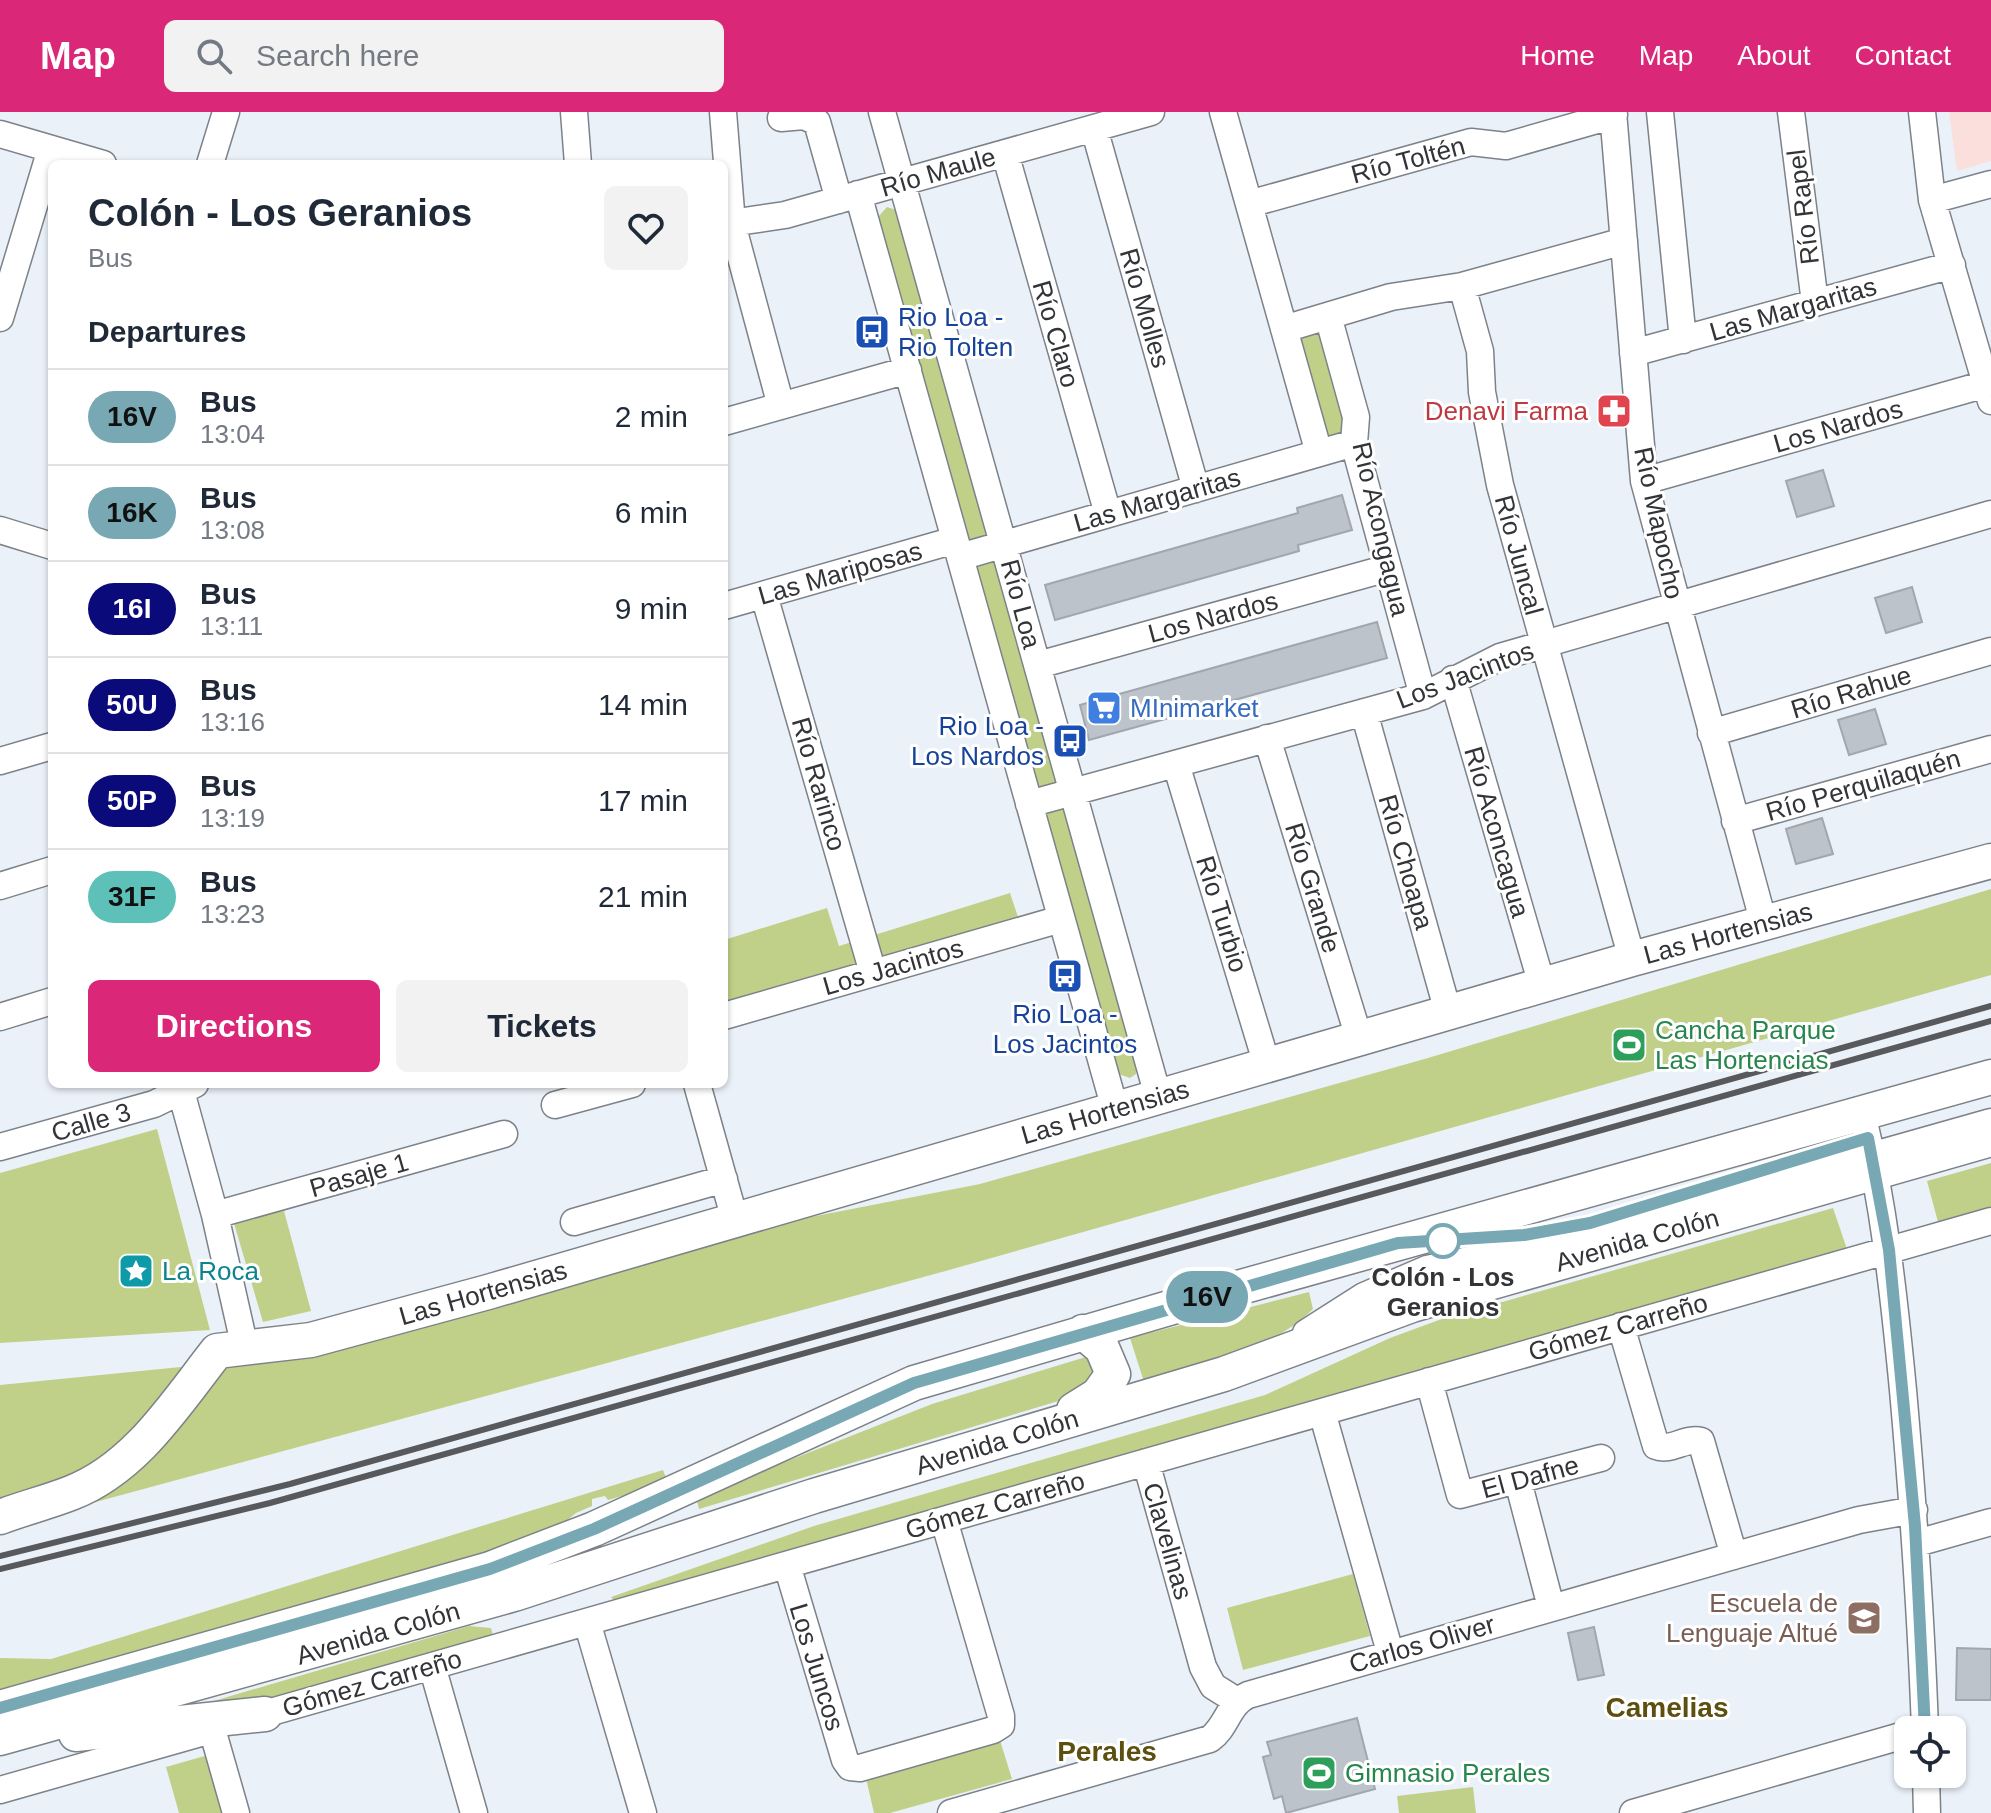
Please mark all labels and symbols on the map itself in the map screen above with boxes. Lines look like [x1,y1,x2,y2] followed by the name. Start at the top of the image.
[1348,130,1468,190] street label: Río Toltén
[877,141,999,203] street label: Río Maule
[1781,148,1825,266] street label: Río Rapel
[1114,245,1176,371] street label: Río Molles
[1706,271,1880,347] street label: Las Margaritas
[1026,277,1086,391] street label: Río Claro
[898,302,1013,362] place label: Rio Loa - Rio Tolten
[853,313,891,351] bus stop icon: Rio Loa - Rio Tolten
[1595,392,1633,430] pharmacy icon: Denavi Farma
[1770,393,1906,459] street label: Los Nardos
[1425,396,1589,426] place label: Denavi Farma
[1346,439,1416,620] street label: Río Acongagua
[1628,444,1690,602] street label: Río Mapocho
[1070,462,1244,538] street label: Las Margaritas
[1489,492,1549,618] street label: Río Juncal
[755,535,925,611] street label: Las Mariposas
[995,556,1047,652] street label: Río Loa
[1145,585,1281,649] street label: Los Nardos
[1392,635,1538,715] street label: Los Jacintos
[1787,659,1915,725] street label: Río Rahue
[1085,689,1123,727] supermarket icon: MInimarket
[1130,693,1259,723] place label: MInimarket
[911,711,1044,771] place label: Rio Loa - Los Nardos
[786,714,852,854] street label: Río Rarinco
[1051,722,1089,760] bus stop icon: Rio Loa - Los Nardos
[1458,743,1536,921] street label: Río Aconcagua
[1762,743,1964,827] street label: Río Perquilaquén
[1372,791,1440,933] street label: Río Choapa
[1279,819,1347,957] street label: Río Grande
[1190,852,1254,976] street label: Río Turbio
[1640,896,1816,970] street label: Las Hortensias
[819,933,967,1001] street label: Los Jacintos
[1046,957,1084,995] bus stop icon: Rio Loa - Los Jacintos
[993,999,1137,1059] place label: Rio Loa - Los Jacintos
[1655,1015,1836,1075] place label: Cancha Parque Las Hortencias
[1610,1026,1648,1064] sports icon: Cancha Parque Las Hortencias
[1018,1074,1192,1150] street label: Las Hortensias
[48,1096,134,1148] street label: Calle 3
[306,1147,412,1203] street label: Pasaje 1
[1552,1202,1722,1278] street label: Avenida Colón
[1426,1224,1460,1258] marker: Colón - Los Geranios
[117,1252,155,1290] place icon: La Roca
[396,1255,570,1331] street label: Las Hortensias
[162,1256,259,1286] place label: La Roca
[1372,1262,1514,1322] place label: Colón - Los Geranios
[1161,1271,1253,1323] line badge: 16V
[1525,1287,1711,1367] street label: Gómez Carreño
[912,1403,1082,1481] street label: Avenida Colón
[1478,1450,1582,1504] street label: El Dafne
[902,1465,1088,1545] street label: Gómez Carreño
[1137,1479,1199,1603] street label: Clavelinas
[1666,1588,1838,1648] place label: Escuela de Lenguaje Altué
[293,1595,463,1671] street label: Avenida Colón
[1845,1599,1883,1637] school or university icon: Escuela de Lenguaje Altué
[783,1600,851,1734] street label: Los Juncos
[1346,1609,1499,1679] street label: Carlos Oliver
[279,1643,465,1723] street label: Gómez Carreño
[1606,1692,1728,1723] district label: Camelias
[1057,1736,1157,1767] district label: Perales
[1300,1754,1338,1792] sports icon: Gimnasio Perales
[1345,1758,1550,1788] place label: Gimnasio Perales

